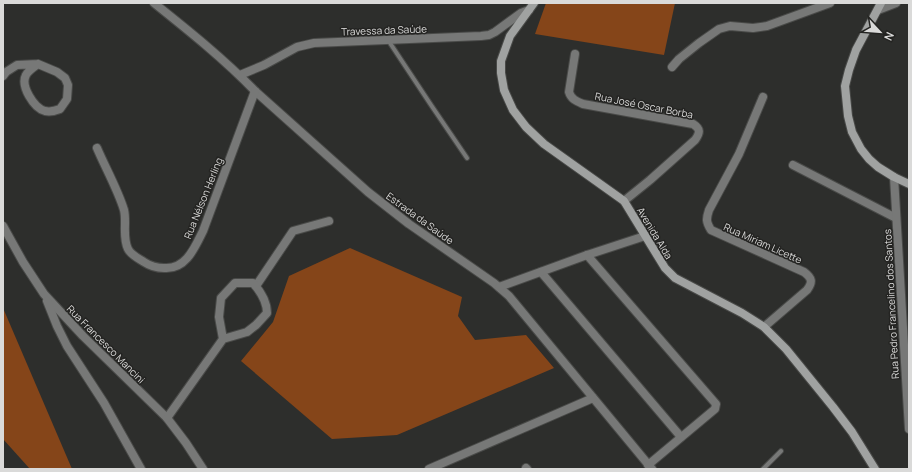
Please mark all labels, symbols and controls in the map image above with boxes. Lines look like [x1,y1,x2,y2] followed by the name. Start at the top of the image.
[860,12,900,52] north arrow
[341,21,427,38] street label: Travessa da Saúde
[881,30,898,44] text: N
[594,89,694,121] street label: Rua José Oscar Borba
[180,155,226,241] street label: Rua Nélson Herling
[383,189,457,247] street label: Estrada da Saúde
[634,204,676,262] street label: Avenida Alda
[722,219,805,267] street label: Rua Miriam Licette
[880,229,902,379] street label: Rua Pedro Francelino dos Santos
[64,302,148,386] street label: Rua Francesco Mancini

